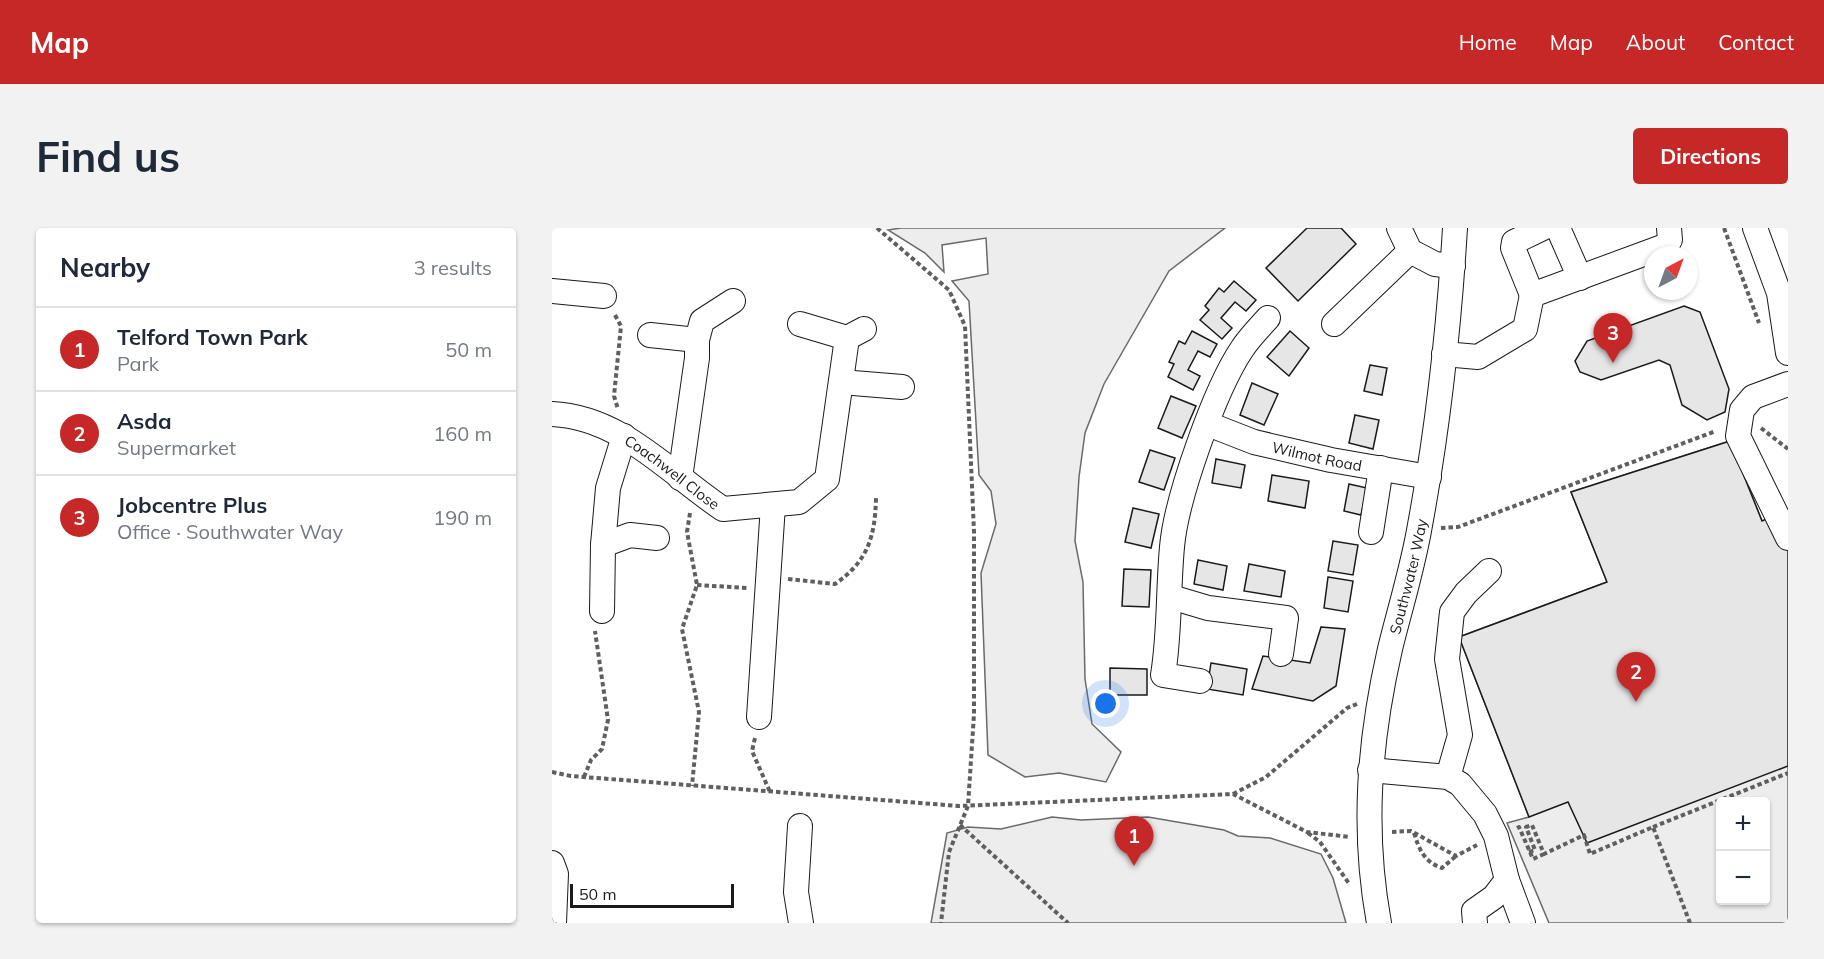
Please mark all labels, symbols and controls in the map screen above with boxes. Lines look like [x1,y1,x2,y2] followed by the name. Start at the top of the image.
[30,25,89,60] text: Map
[1459,29,1517,55] text: Home
[1550,29,1593,55] text: Map
[1626,29,1685,55] text: About
[1718,29,1794,55] text: Contact
[1633,128,1788,184] button: Directions
[36,130,180,183] text: Find us
[1644,246,1698,300] north arrow
[60,251,150,284] text: Nearby
[414,255,492,280] text: 3 results
[1594,314,1632,363] pin: 3
[117,323,308,351] text: Telford Town Park
[74,337,86,362] text: 1
[445,337,492,362] text: 50 m
[117,351,159,376] text: Park
[117,407,172,435] text: Asda
[74,421,86,446] text: 2
[433,421,492,446] text: 160 m
[621,430,724,513] street label: Coachwell Close
[117,435,236,460] text: Supermarket
[1270,437,1363,475] street label: Wilmot Road
[117,491,267,519] text: Jobcentre Plus
[74,505,86,530] text: 3
[433,505,492,530] text: 190 m
[1385,517,1430,636] street label: Southwater Way
[117,519,343,544] text: Office · Southwater Way
[1616,652,1656,702] pin: 2
[1091,689,1120,718] your location
[1716,797,1770,905] map controls
[1716,797,1770,851] button: +
[1114,816,1154,866] pin: 1
[1716,851,1770,905] button: −
[570,881,734,908] scale bar
[579,884,616,904] text: 50 m

